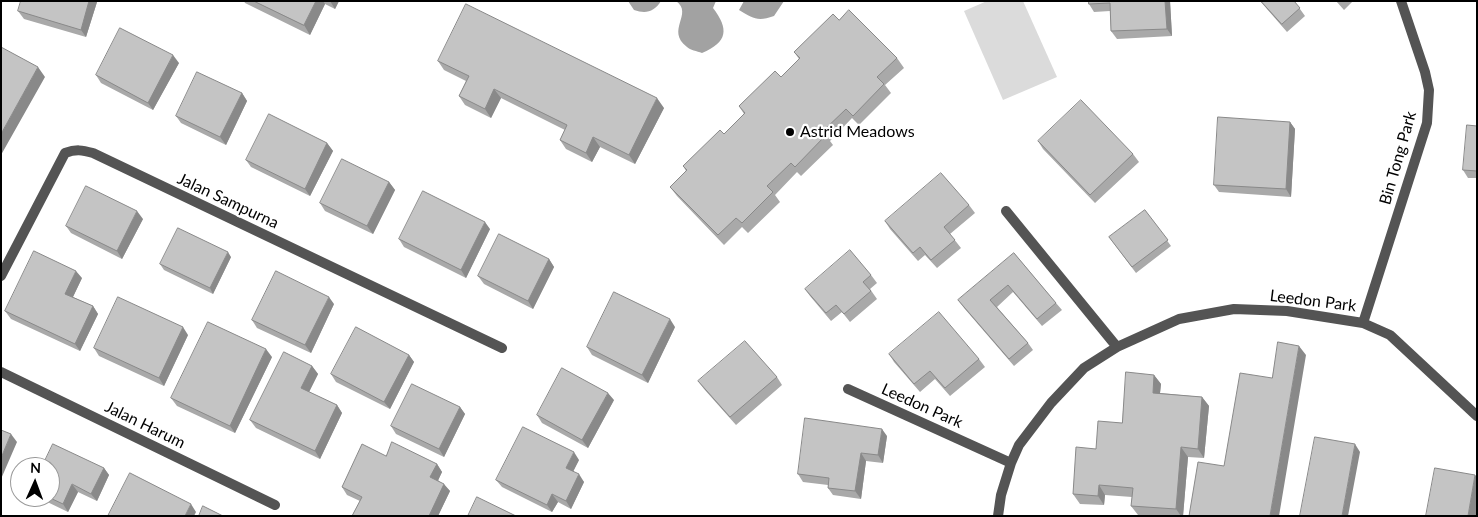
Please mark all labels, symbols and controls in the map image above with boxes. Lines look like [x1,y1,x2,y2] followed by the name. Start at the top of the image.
[1376,109,1420,207] street label: Bin Tong Park
[800,122,915,142] place label: Astrid Meadows
[784,126,796,138] marker: Astrid Meadows
[174,169,282,233] street label: Jalan Sampurna
[1269,286,1357,316] street label: Leedon Park
[878,380,966,432] street label: Leedon Park
[102,397,188,453] street label: Jalan Harum
[10,457,60,507] north arrow
[30,459,41,476] text: N

